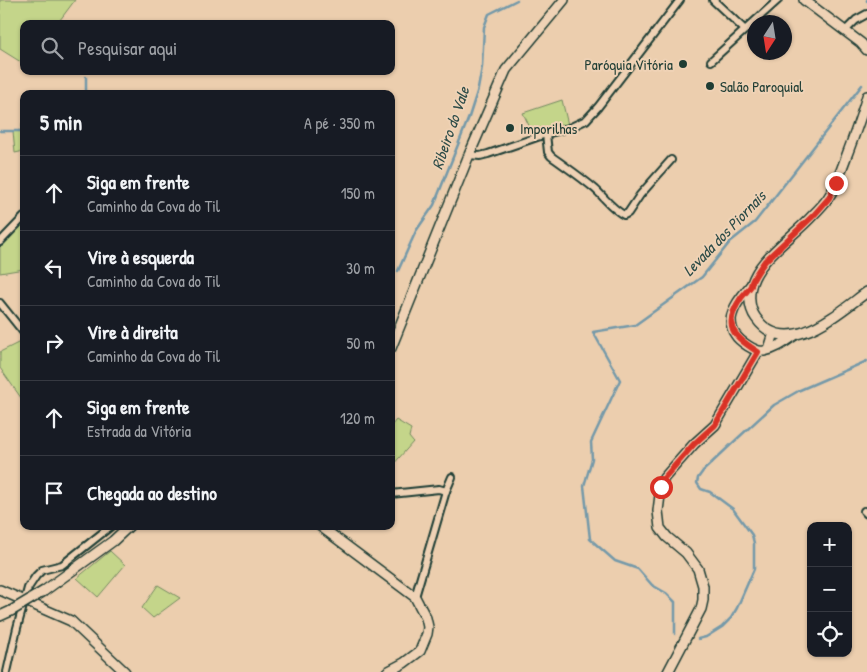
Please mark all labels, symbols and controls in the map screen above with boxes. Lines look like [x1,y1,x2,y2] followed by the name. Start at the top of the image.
[747,15,792,60] north arrow
[20,20,395,75] search box
[38,34,66,62] icon: search
[78,35,177,61] text: Pesquisar aqui
[584,54,673,75] place label: Paróquia Vitória
[677,58,689,70] marker: Paróquia Vitória
[720,76,803,97] place label: Salão Paroquial
[704,80,716,92] marker: Salão Paroquial
[426,83,475,172] water label: Ribeiro do Vale
[40,108,82,137] text: 5 min
[304,112,375,134] text: A pé · 350 m
[520,118,577,139] place label: Imporilhas
[504,122,516,134] marker: Imporilhas
[87,169,190,195] text: Siga em frente
[825,172,848,195] route end
[40,179,68,207] icon: ahead
[341,182,375,204] text: 150 m
[678,184,772,281] water label: Levada dos Piornais
[87,195,220,217] text: Caminho da Cova do Til
[87,244,194,270] text: Vire à esquerda
[40,254,68,282] icon: left
[346,257,375,279] text: 30 m
[87,270,220,292] text: Caminho da Cova do Til
[87,319,178,345] text: Vire à direita
[40,329,68,357] icon: right
[347,332,375,354] text: 50 m
[87,345,220,367] text: Caminho da Cova do Til
[87,394,190,420] text: Siga em frente
[40,404,68,432] icon: ahead
[340,407,375,429] text: 120 m
[87,420,191,442] text: Estrada da Vitória
[650,476,673,499] route start
[40,479,68,507] icon: arrive
[87,480,217,506] text: Chegada ao destino
[807,522,852,657] map controls
[807,522,852,567] button: +
[807,567,852,612] button: −
[807,612,852,657] button: locate

